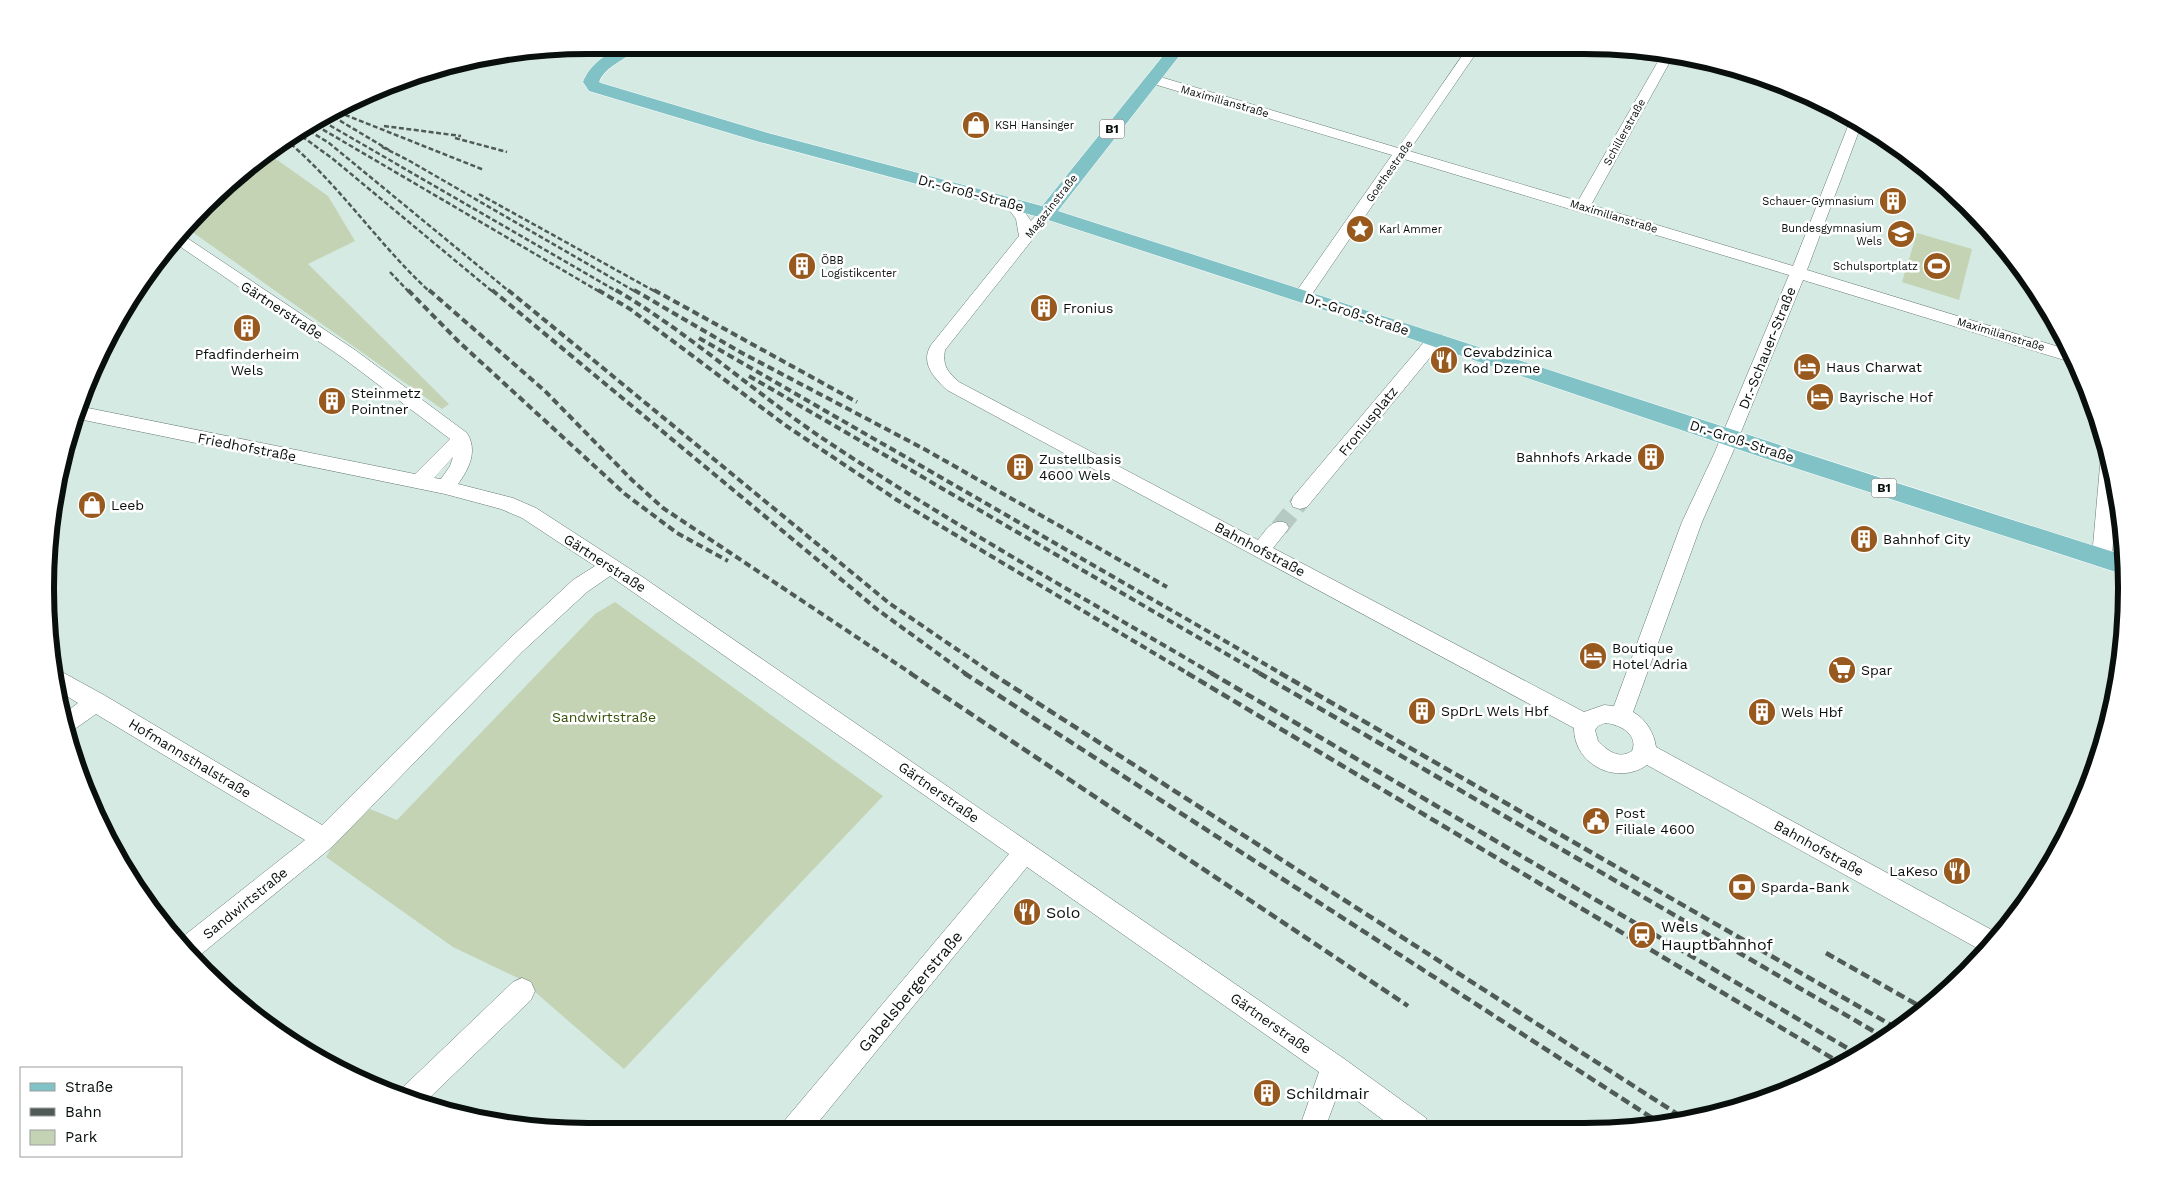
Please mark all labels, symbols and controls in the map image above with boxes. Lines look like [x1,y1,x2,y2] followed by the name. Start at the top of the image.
[1179,83,1270,120] street label: Maximilianstraße
[1601,97,1648,168] street label: Schillerstraße
[961,110,991,140] shop icon: KSH Hansinger
[995,119,1075,132] place label: KSH Hansinger
[1100,120,1124,138] road number: B1
[1363,138,1416,205] street label: Goethestraße
[916,171,1026,215] street label: Dr.-Groß-Straße
[1022,172,1080,241] street label: Magazinstraße
[1878,186,1908,216] building icon: Schauer-Gymnasium
[1762,195,1874,208] place label: Schauer-Gymnasium
[1568,197,1659,236] street label: Maximilianstraße
[1345,214,1375,244] place icon: Karl Ammer
[1886,219,1916,249] school or university icon: Bundesgymnasium Wels
[1781,222,1882,248] place label: Bundesgymnasium Wels
[1379,223,1443,236] place label: Karl Ammer
[787,251,817,281] building icon: ÖBB Logistikcenter
[1922,251,1952,281] sports icon: Schulsportplatz
[821,253,897,280] place label: ÖBB Logistikcenter
[1833,260,1918,273] place label: Schulsportplatz
[238,277,326,343] street label: Gärtnerstraße
[1735,285,1799,411] street label: Dr.-Schauer-Straße
[1303,290,1411,338] street label: Dr.-Groß-Straße
[1029,293,1059,323] building icon: Fronius
[1063,300,1113,316] place label: Fronius
[232,313,262,343] building icon: Pfadfinderheim Wels
[1955,315,2046,354] street label: Maximilianstraße
[1463,344,1552,376] place label: Cevabdzinica Kod Dzeme
[1429,345,1459,375] restaurant icon: Cevabdzinica Kod Dzeme
[195,346,299,378] place label: Pfadfinderheim Wels
[1792,352,1822,382] hotel icon: Haus Charwat
[1826,359,1922,375] place label: Haus Charwat
[1805,382,1835,412] hotel icon: Bayrische Hof
[1335,383,1401,459] street label: Froniusplatz
[351,385,421,417] place label: Steinmetz Pointner
[317,386,347,416] building icon: Steinmetz Pointner
[1839,389,1933,405] place label: Bayrische Hof
[1688,417,1796,465] street label: Dr.-Groß-Straße
[196,430,298,464] street label: Friedhofstraße
[1636,442,1666,472] building icon: Bahnhofs Arkade
[1516,449,1632,465] place label: Bahnhofs Arkade
[1039,451,1121,483] place label: Zustellbasis 4600 Wels
[1005,452,1035,482] building icon: Zustellbasis 4600 Wels
[1872,478,1896,498] road number: B1
[77,490,107,520] shop icon: Leeb
[111,497,144,513] place label: Leeb
[1212,518,1308,580] street label: Bahnhofstraße
[1849,524,1879,554] building icon: Bahnhof City
[561,530,649,596] street label: Gärtnerstraße
[1883,531,1971,547] place label: Bahnhof City
[1612,640,1688,672] place label: Boutique Hotel Adria
[1578,641,1608,671] hotel icon: Boutique Hotel Adria
[1827,655,1857,685] supermarket icon: Spar
[1861,662,1893,678] place label: Spar
[1407,696,1437,726] building icon: SpDrL Wels Hbf
[1747,697,1777,727] building icon: Wels Hbf
[1441,703,1549,719] place label: SpDrL Wels Hbf
[1781,704,1843,720] place label: Wels Hbf
[552,709,656,725] park label: Sandwirtstraße
[126,715,254,801] street label: Hofmannsthalstraße
[896,758,982,826] street label: Gärtnerstraße
[1615,805,1695,837] place label: Post Filiale 4600
[1581,806,1611,836] public building icon: Post Filiale 4600
[1771,817,1867,879] street label: Bahnhofstraße
[1942,856,1972,886] restaurant icon: LaKeso
[1889,863,1938,879] place label: LaKeso
[199,864,291,942] street label: Sandwirtstraße
[1727,872,1757,902] bank icon: Sparda-Bank
[1761,879,1849,895] place label: Sparda-Bank
[1012,897,1042,927] restaurant icon: Solo
[1046,903,1080,922] place label: Solo
[1661,917,1773,954] place label: Wels Hauptbahnhof
[1627,920,1657,950] station icon: Wels Hauptbahnhof
[854,927,967,1056] street label: Gabelsbergerstraße
[1228,989,1314,1057] street label: Gärtnerstraße
[20,1067,182,1157] legend
[65,1078,113,1096] text: Straße
[1252,1078,1282,1108] building icon: Schildmair
[1286,1084,1370,1103] place label: Schildmair
[65,1103,102,1121] text: Bahn
[65,1128,98,1146] text: Park

